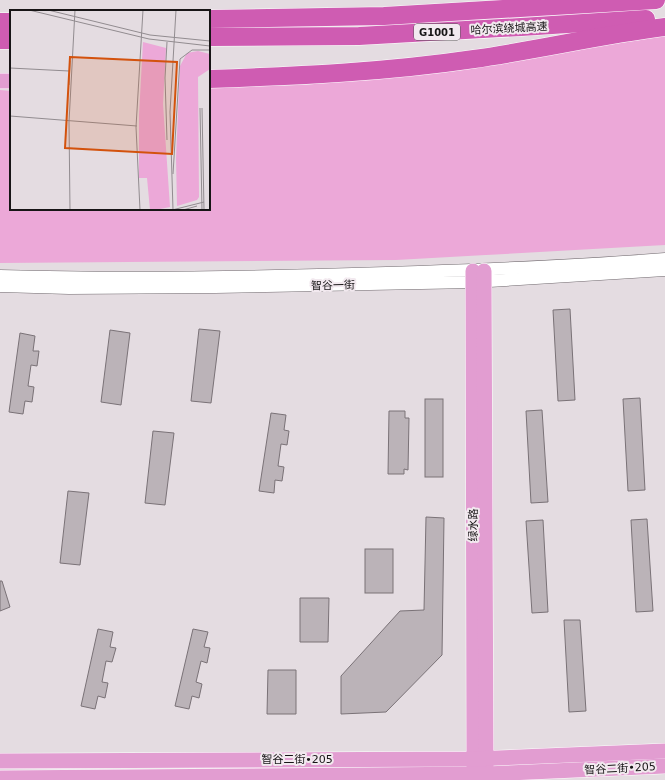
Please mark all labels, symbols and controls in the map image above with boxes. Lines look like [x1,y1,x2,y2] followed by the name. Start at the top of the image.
[10,10,210,210] inset map
[470,20,548,37] street label: 哈尔滨绕城高速
[414,24,460,40] road number: G1001
[311,279,355,292] street label: 智谷一街
[467,509,480,542] street label: 绿水路
[261,753,333,766] street label: 智谷二街•205
[584,760,656,777] street label: 智谷二街•205

